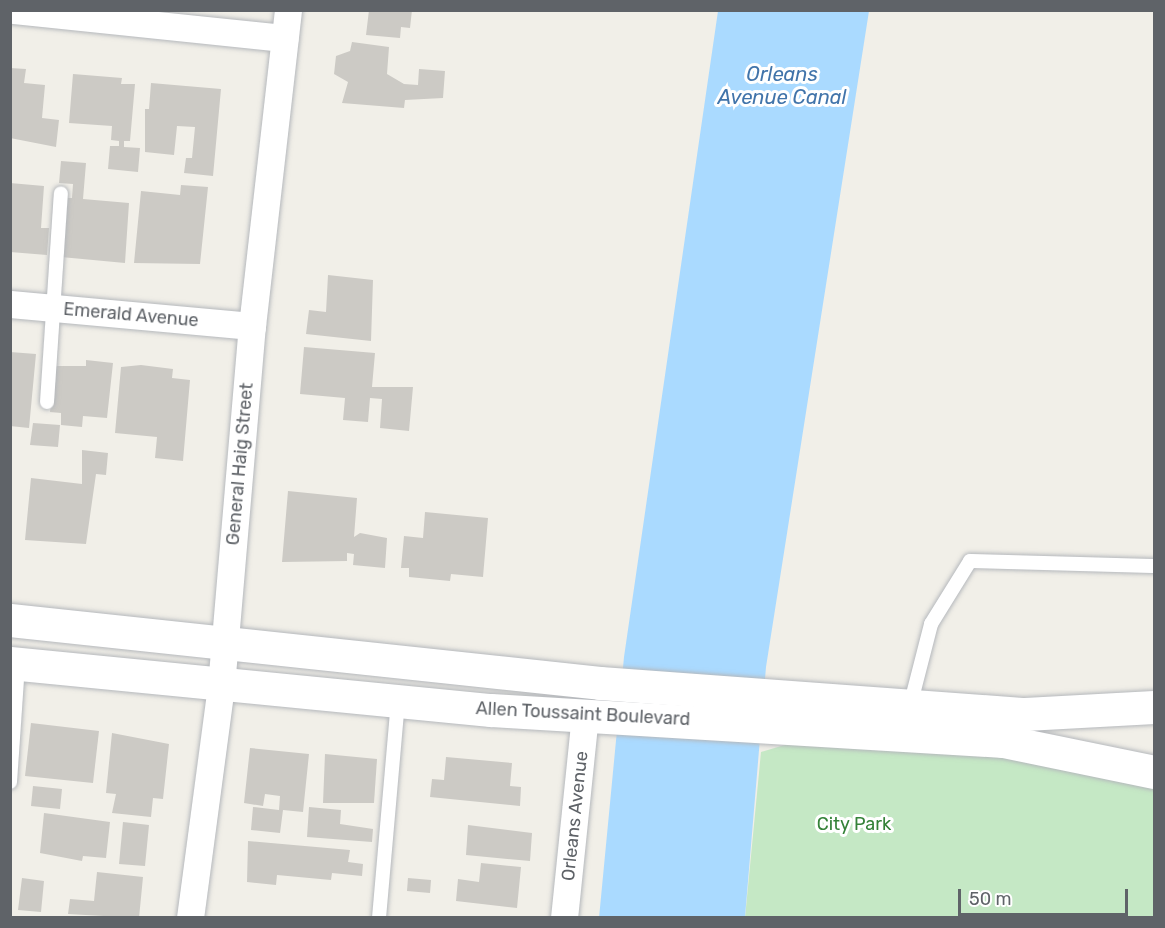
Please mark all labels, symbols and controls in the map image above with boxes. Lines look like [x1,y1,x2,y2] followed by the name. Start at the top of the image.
[718,63,846,110] water label: Orleans Avenue Canal
[62,298,200,332] street label: Emerald Avenue
[222,382,258,546] street label: General Haig Street
[475,698,691,730] street label: Allen Toussaint Boulevard
[557,750,593,882] street label: Orleans Avenue
[816,813,892,835] park label: City Park
[961,877,1130,915] scale bar
[969,888,1012,910] text: 50 m

